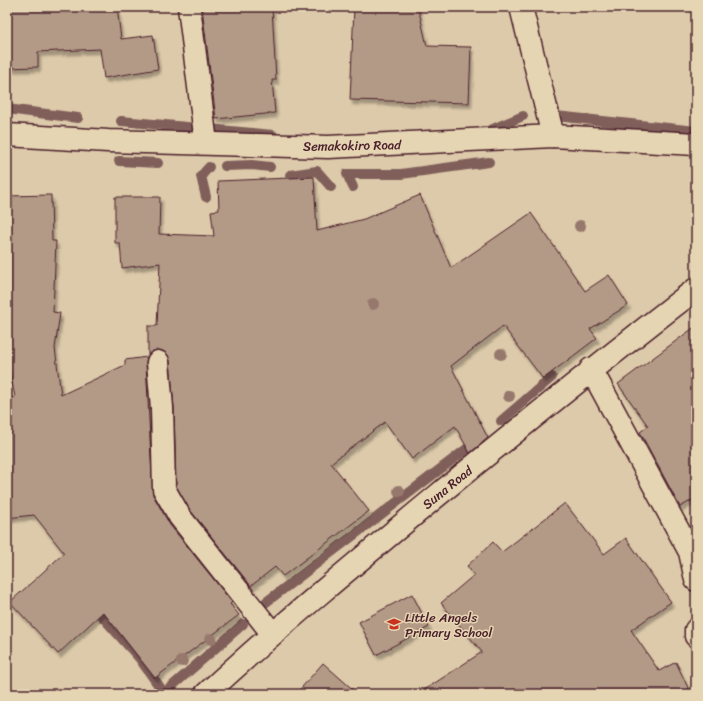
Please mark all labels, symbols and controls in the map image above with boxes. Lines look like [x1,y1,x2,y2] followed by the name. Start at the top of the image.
[303,133,402,158] street label: Semakokiro Road
[417,459,479,515] street label: Suna Road
[405,606,492,644] place label: Little Angels Primary School
[386,616,402,632] school or university icon: Little Angels Primary School

